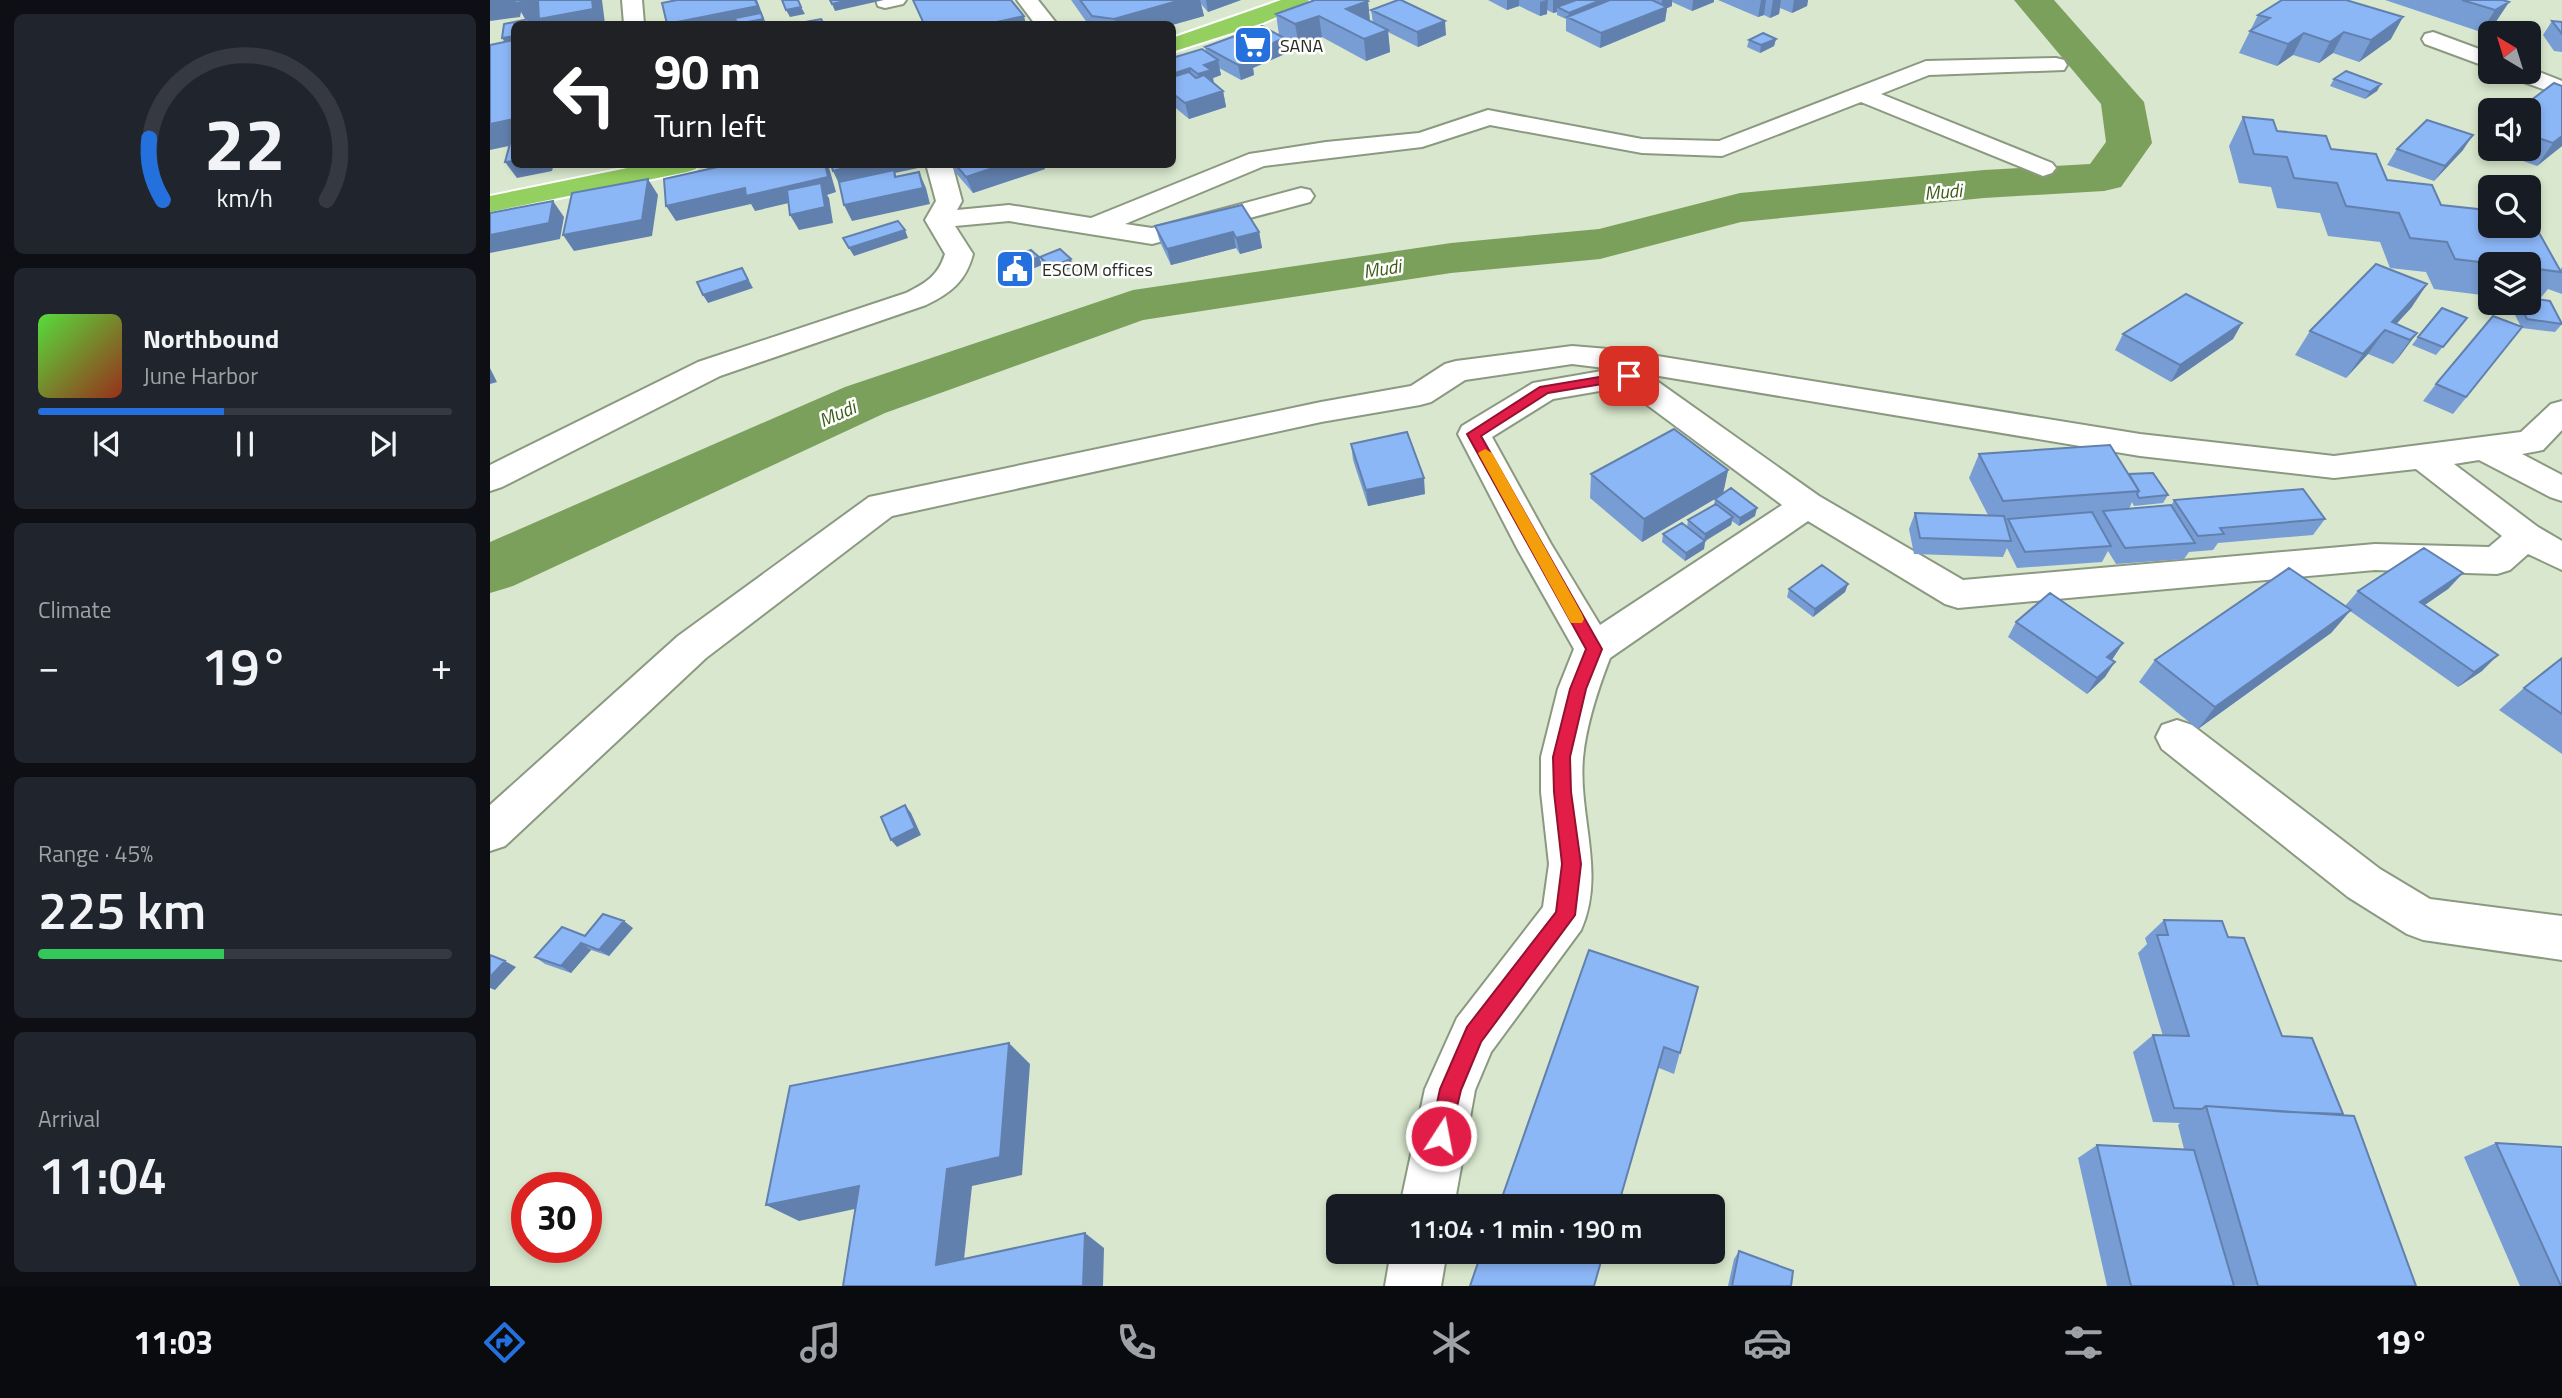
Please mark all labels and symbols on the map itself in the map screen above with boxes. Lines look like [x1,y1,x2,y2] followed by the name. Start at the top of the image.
[2478,21,2541,84] north arrow
[1232,24,1274,66] supermarket icon: SANA
[1280,32,1323,59] place label: SANA
[1923,175,1965,207] water label: Mudi
[994,248,1036,290] public building icon: ESCOM offices
[1361,250,1405,285] water label: Mudi
[1042,256,1153,283] place label: ESCOM offices
[1599,346,1659,406] pin
[814,391,862,434] water label: Mudi
[1404,1099,1478,1173] position arrow
[511,1172,602,1263] speed limit sign: 30

